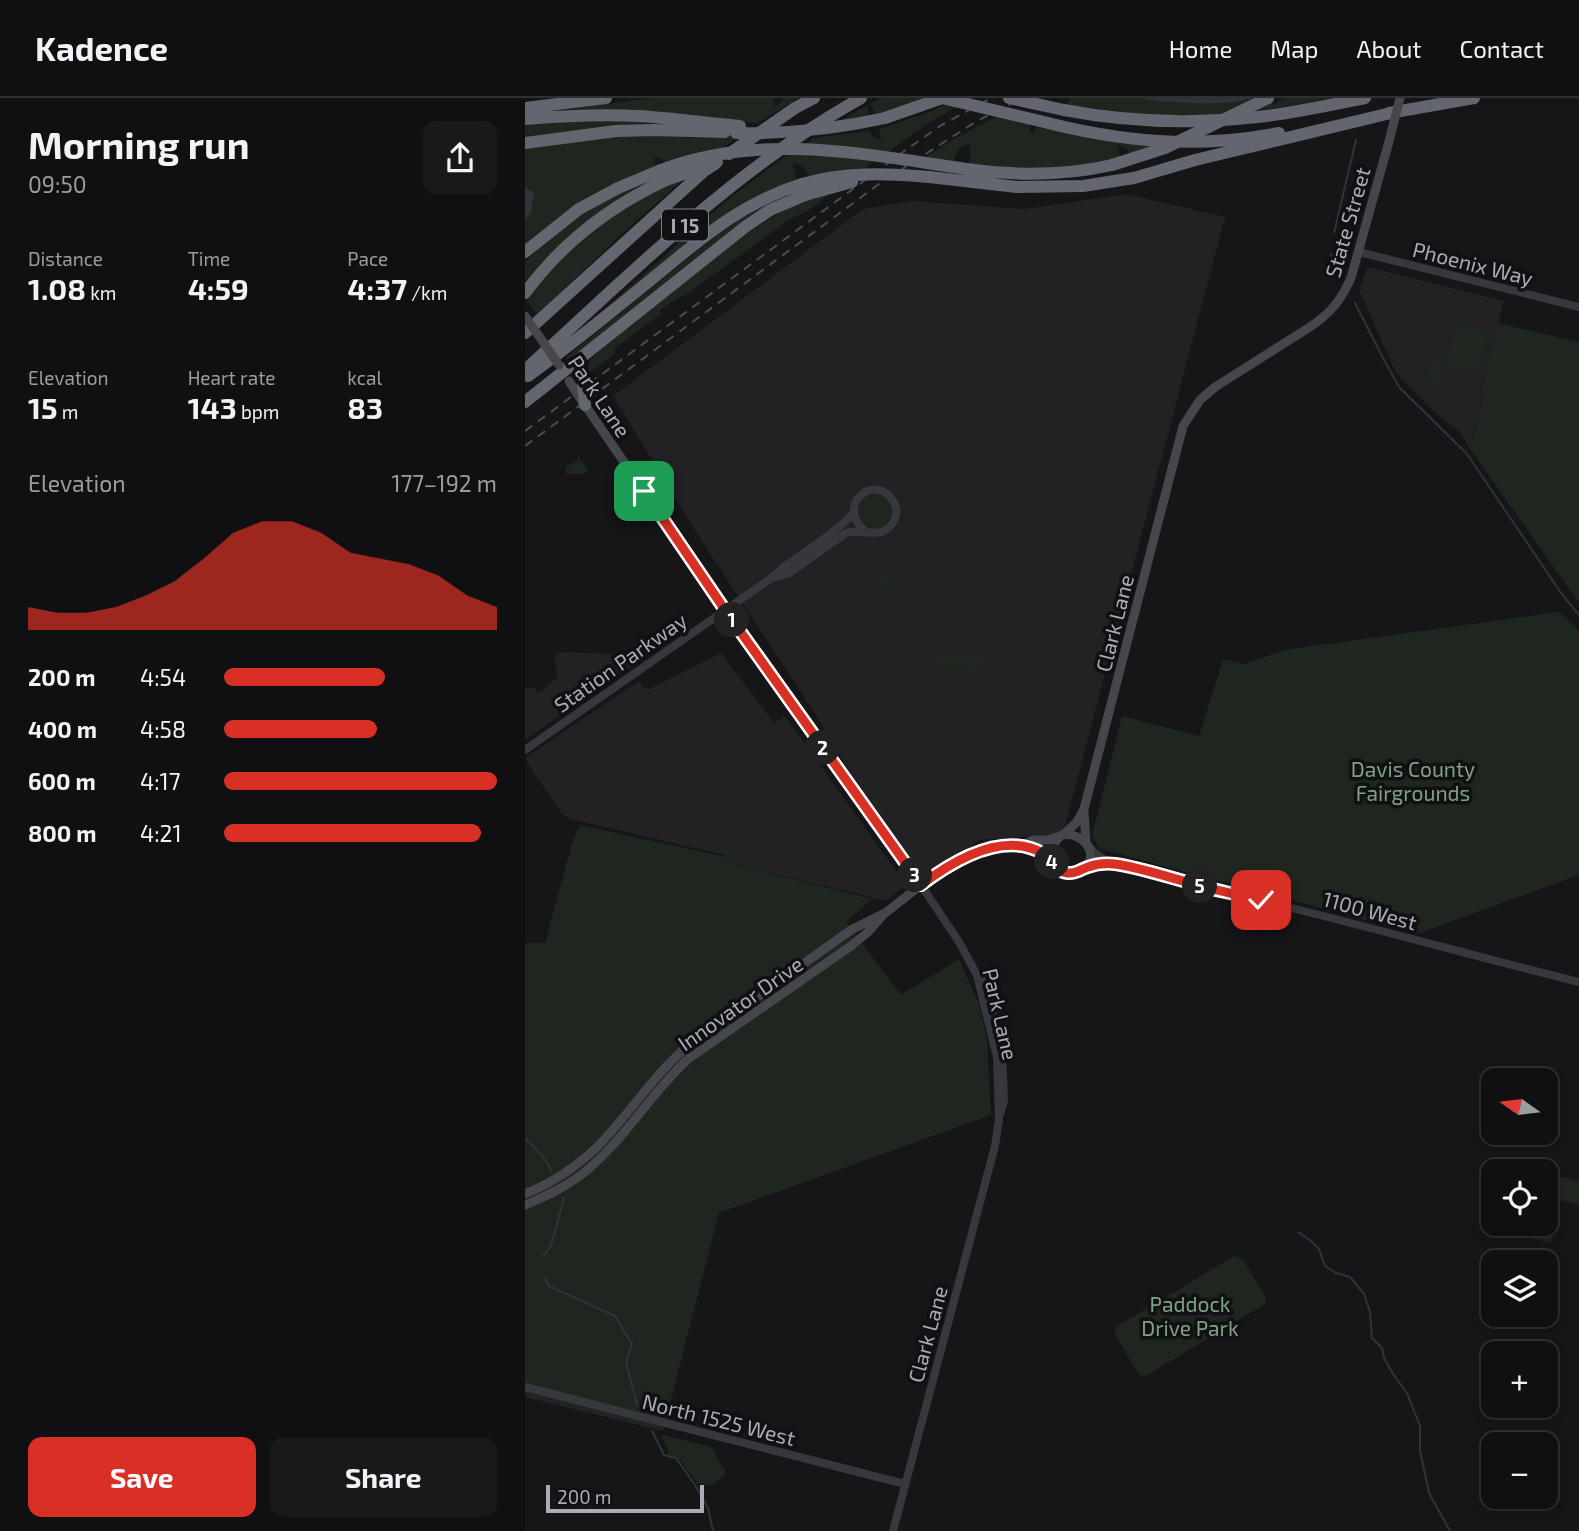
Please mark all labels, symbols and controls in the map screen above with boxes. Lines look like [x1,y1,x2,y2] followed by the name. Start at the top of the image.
[35,28,168,68] text: Kadence
[1169,34,1232,63] text: Home
[1270,34,1318,63] text: Map
[1356,34,1422,63] text: About
[1460,34,1544,63] text: Contact
[28,121,249,167] text: Morning run
[423,121,497,195] button: share
[1319,164,1375,280] street label: State Street
[28,170,87,198] text: 09:50
[662,209,708,240] road number: I 15
[1410,236,1536,290] street label: Phoenix Way
[28,247,103,270] text: Distance
[188,247,230,270] text: Time
[347,247,388,270] text: Pace
[28,270,86,306] text: 1.08
[188,270,249,306] text: 4:59
[347,270,407,306] text: 4:37
[86,281,116,304] text: km
[407,281,447,304] text: /km
[564,350,636,442] street label: Park Lane
[28,366,109,389] text: Elevation
[188,366,276,389] text: Heart rate
[347,366,382,389] text: kcal
[28,389,58,425] text: 15
[188,389,237,425] text: 143
[347,389,383,425] text: 83
[58,400,78,423] text: m
[237,400,279,423] text: bpm
[614,461,674,521] pin
[28,469,126,497] text: Elevation
[391,469,497,497] text: 177–192 m
[625,472,663,510] icon: arrive
[1090,572,1138,674] street label: Clark Lane
[715,602,749,638] pin: 1
[549,607,691,717] street label: Station Parkway
[727,608,736,631] text: 1
[28,663,96,691] text: 200 m
[140,663,186,691] text: 4:54
[28,715,97,743] text: 400 m
[140,715,186,743] text: 4:58
[805,730,841,766] pin: 2
[817,736,828,759] text: 2
[1351,756,1475,805] park label: Davis County Fairgrounds
[28,767,96,795] text: 600 m
[140,767,181,795] text: 4:17
[28,819,97,847] text: 800 m
[140,819,182,847] text: 4:21
[1035,844,1069,880] pin: 4
[1045,850,1058,873] text: 4
[897,858,933,892] pin: 3
[909,863,920,886] text: 3
[1183,868,1217,904] pin: 5
[1231,870,1291,930] pin
[1194,874,1205,897] text: 5
[1242,881,1280,919] icon: check
[1320,886,1420,934] street label: 1100 West
[673,951,807,1055] street label: Innovator Drive
[978,966,1024,1062] street label: Park Lane
[1481,1068,1557,1144] north arrow
[1481,1068,1558,1509] map controls
[1481,1159,1558,1236] button: locate
[1481,1250,1558,1327] button: layers
[902,1283,952,1385] street label: Clark Lane
[1141,1291,1239,1340] park label: Paddock Drive Park
[1481,1341,1558,1418] button: +
[640,1388,798,1450] street label: North 1525 West
[1481,1432,1558,1509] button: −
[28,1437,256,1517] button: Save
[270,1437,497,1517] button: Share
[546,1482,703,1514] scale bar
[557,1485,611,1508] text: 200 m

